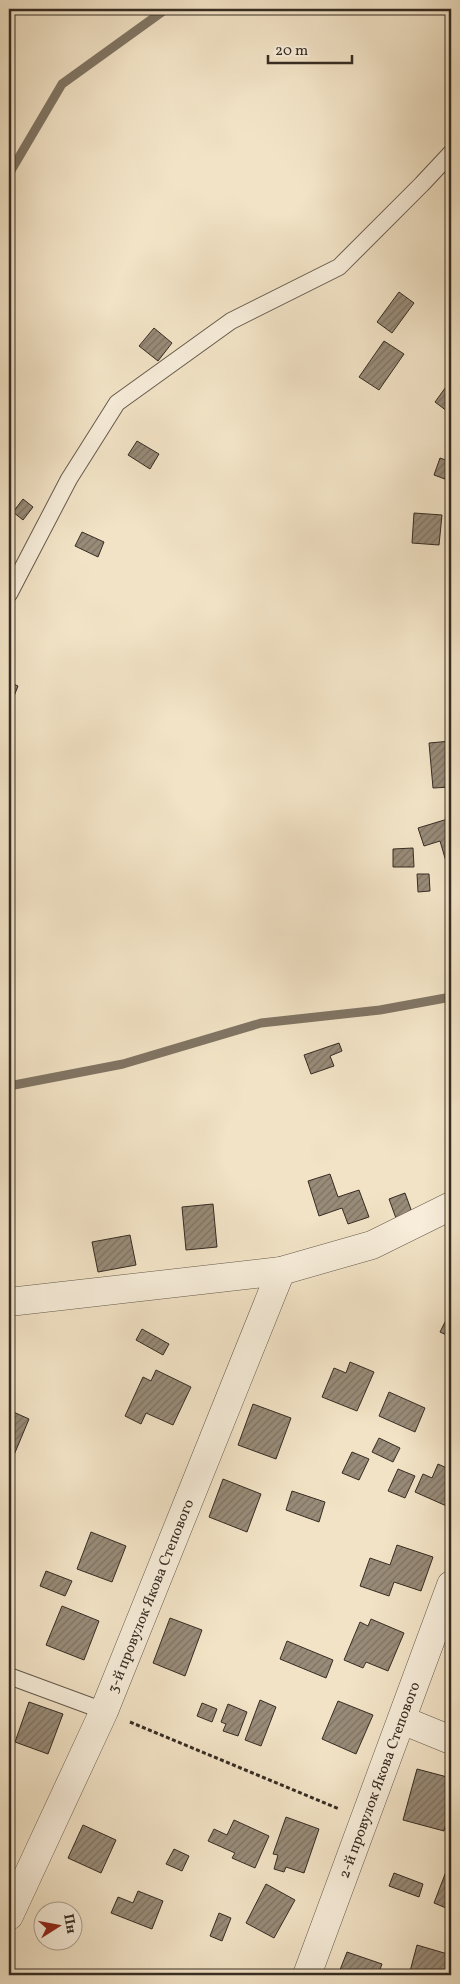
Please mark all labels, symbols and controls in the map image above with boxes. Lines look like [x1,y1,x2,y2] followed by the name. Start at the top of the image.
[268,32,351,64] scale bar
[275,41,308,62] text: 20 m
[103,1496,200,1697] street label: 3-й провулок Якова Степового
[335,1679,426,1882] street label: 2-й провулок Якова Степового
[32,1902,82,1952] north arrow
[58,1912,81,1935] text: Пн

